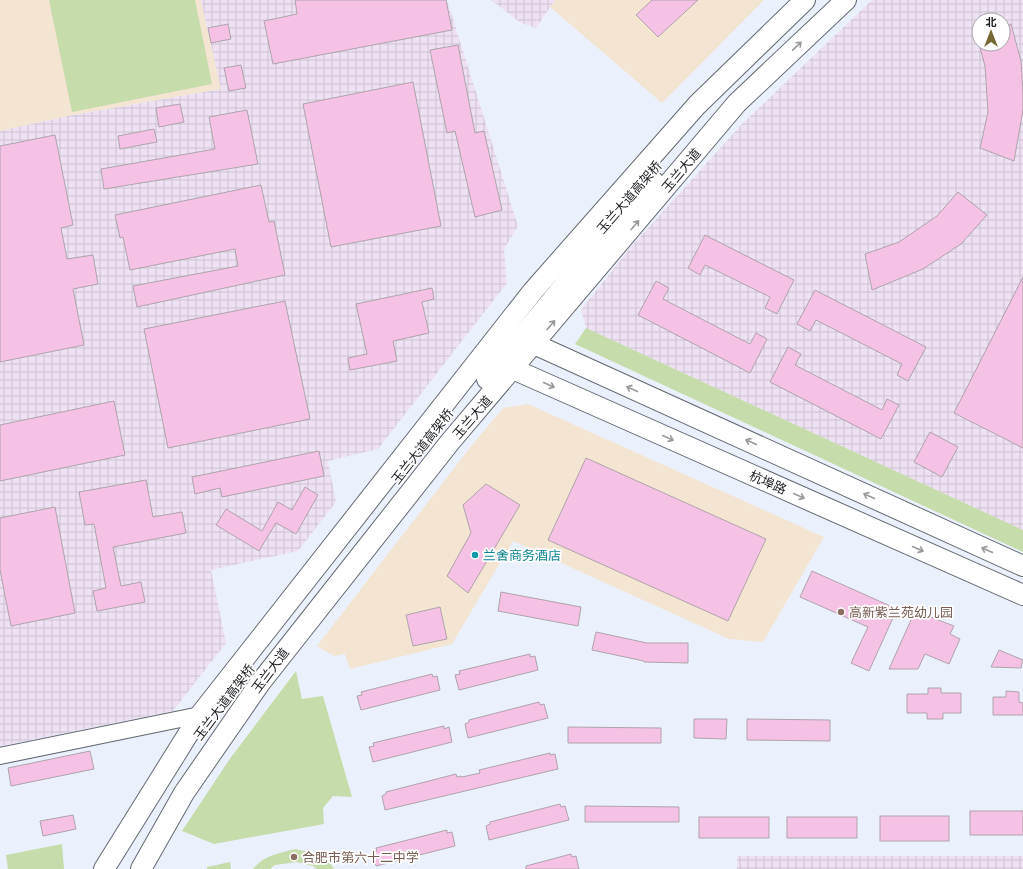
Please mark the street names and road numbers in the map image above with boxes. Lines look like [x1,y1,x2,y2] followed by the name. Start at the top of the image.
[659,146,705,196] street label: 玉兰大道
[594,158,666,237] street label: 玉兰大道高架桥
[450,393,496,443] street label: 玉兰大道
[388,406,457,487] street label: 玉兰大道高架桥
[747,468,789,498] street label: 杭埠路
[249,645,293,696] street label: 玉兰大道
[191,661,259,744] street label: 玉兰大道高架桥

